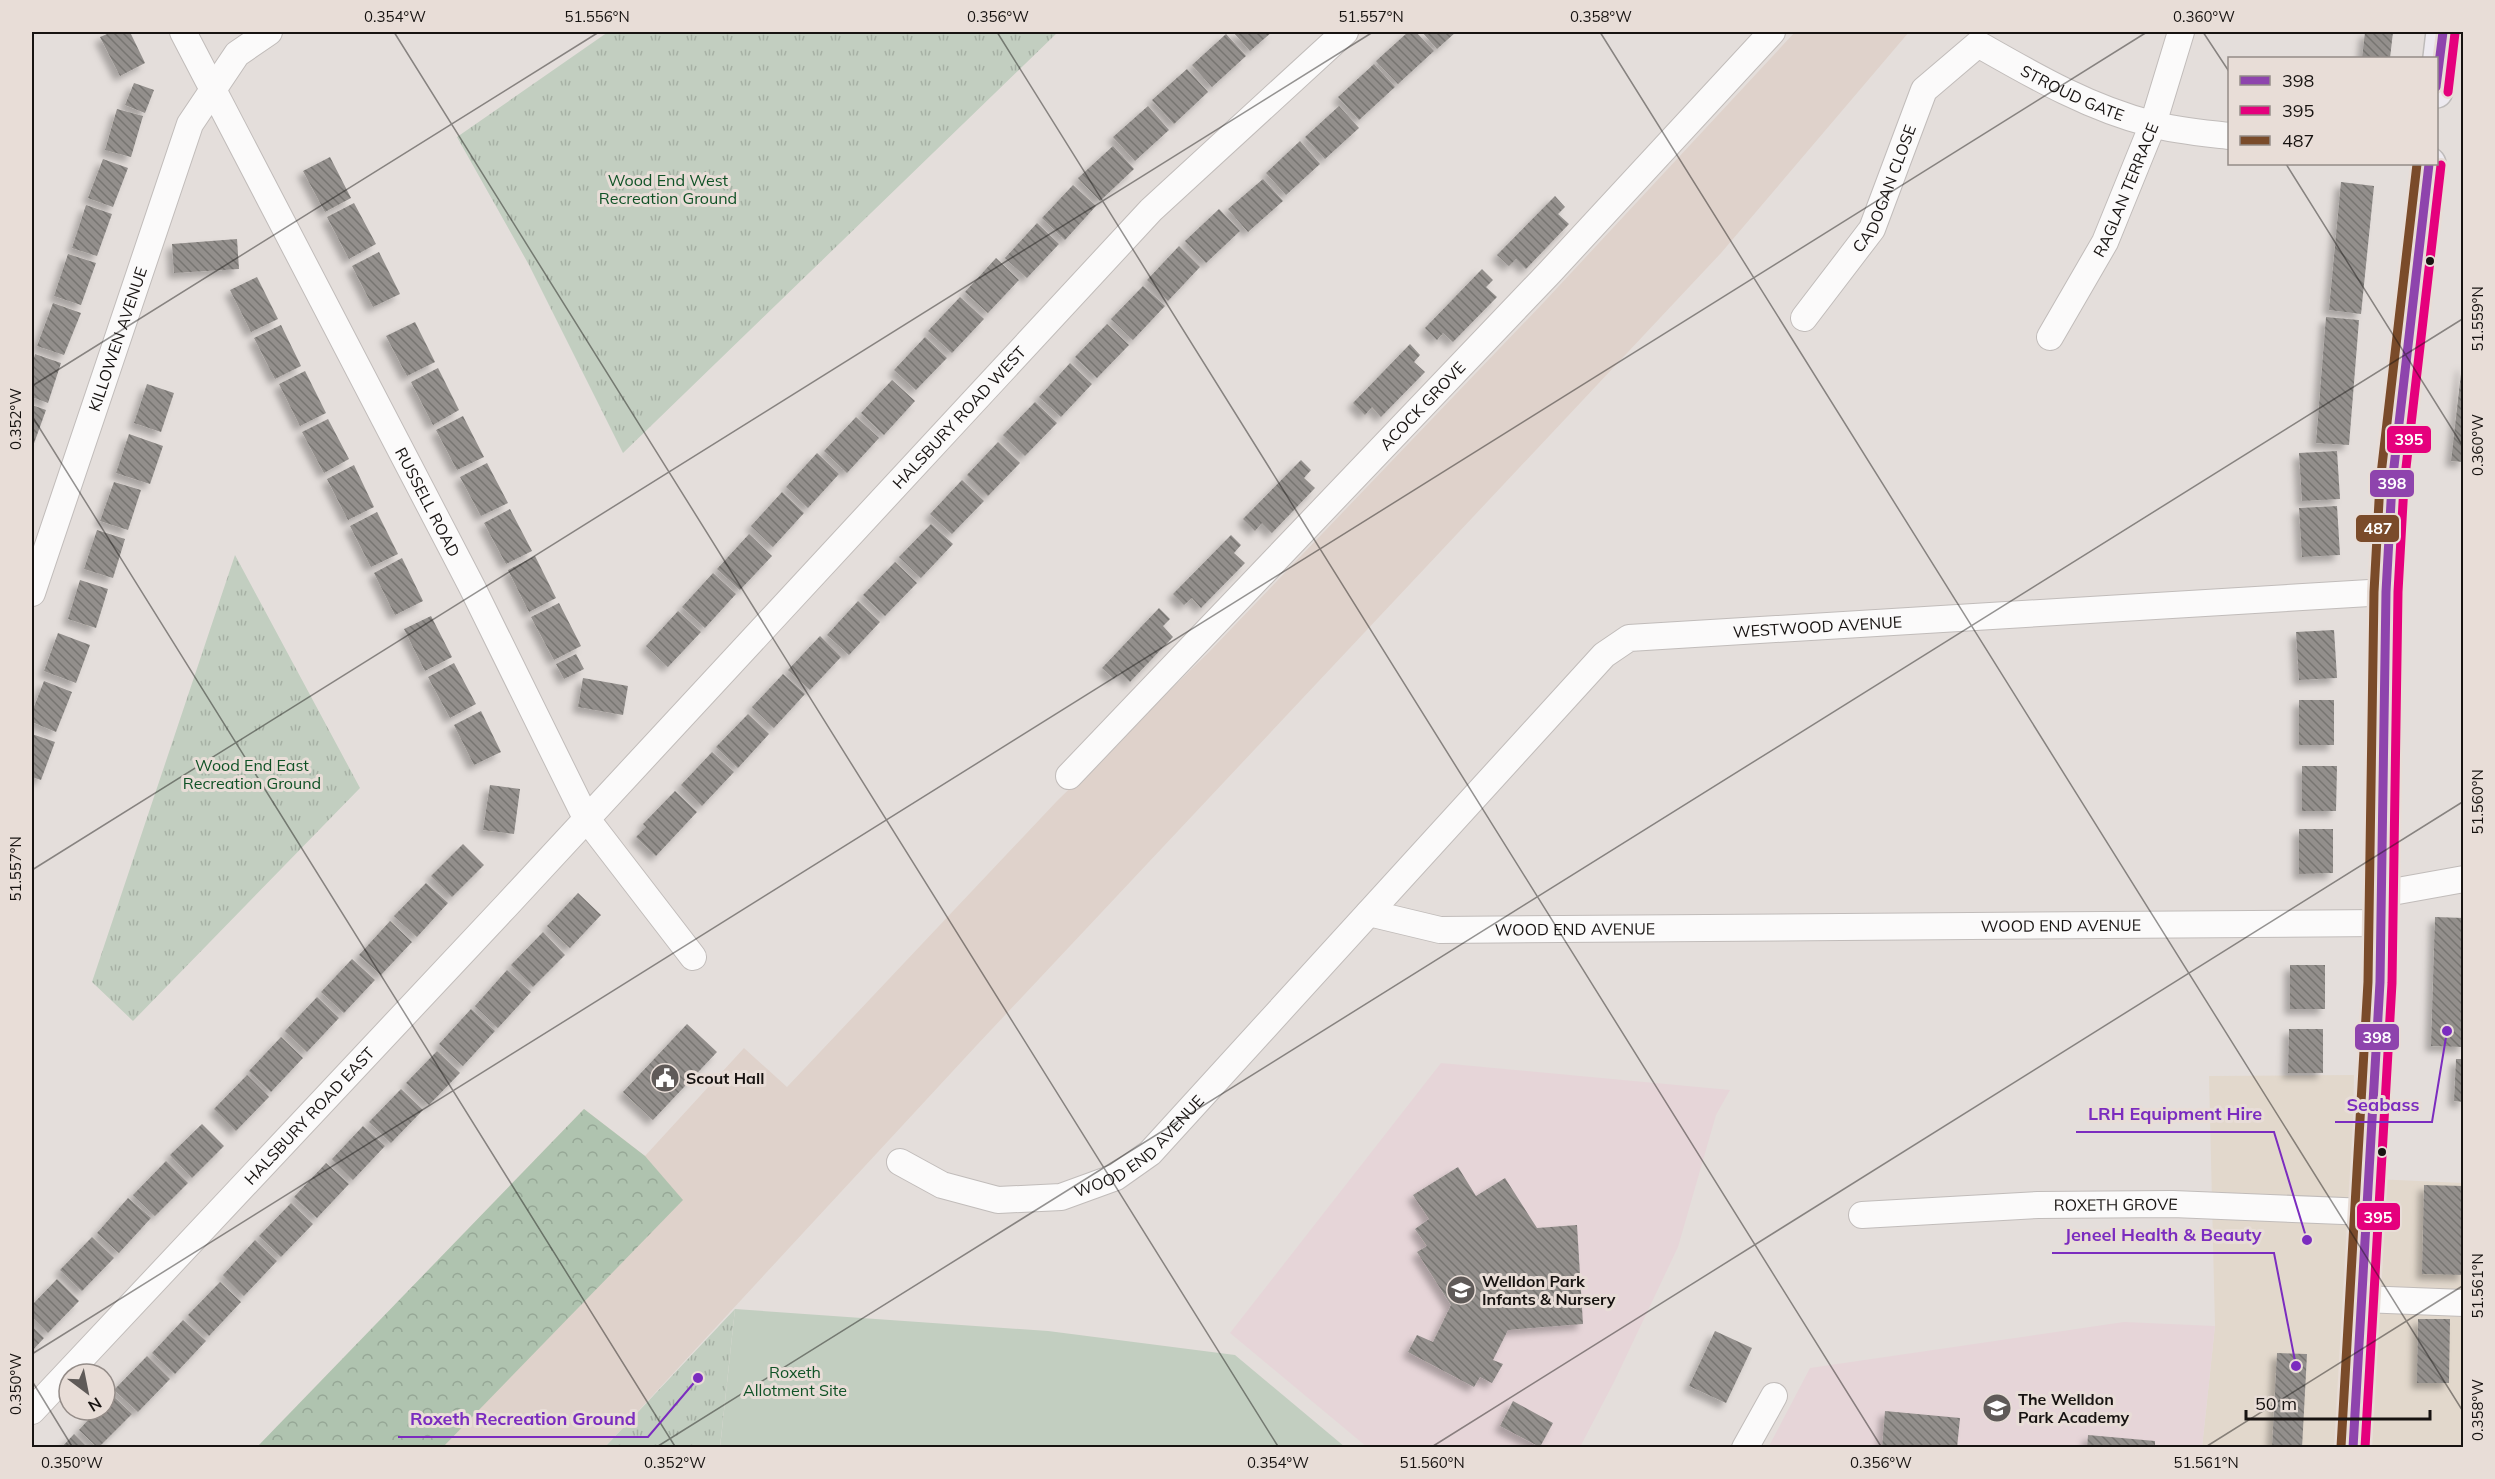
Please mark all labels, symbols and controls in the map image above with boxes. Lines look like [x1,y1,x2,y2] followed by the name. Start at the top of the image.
[364,7,426,26] text: 0.354°W
[564,7,630,26] text: 51.556°N
[967,7,1029,26] text: 0.356°W
[1338,7,1404,26] text: 51.557°N
[1570,7,1632,26] text: 0.358°W
[2173,7,2235,26] text: 0.360°W
[2228,57,2438,165] legend
[2017,60,2127,125] street label: STROUD GATE
[2282,69,2314,92] text: 398
[2282,99,2315,122] text: 395
[2089,120,2162,260] street label: RAGLAN TERRACE
[1848,122,1920,256] street label: CADOGAN CLOSE
[2282,129,2314,152] text: 487
[599,170,737,208] park label: Wood End West Recreation Ground
[2424,255,2436,267] unlabelled marker
[84,264,151,414] street label: KILLOWEN AVENUE
[2468,286,2487,352] text: 51.559°N
[888,341,1030,493] street label: HALSBURY ROAD WEST
[1375,357,1469,454] street label: ACOCK GROVE
[6,388,25,450] text: 0.352°W
[2468,414,2487,476] text: 0.360°W
[2386,425,2432,454] line badge: 395
[2395,429,2424,449] text: 395
[391,444,465,560] street label: RUSSELL ROAD
[2369,469,2415,498] line badge: 398
[2378,473,2407,493] text: 398
[2355,514,2400,543] line badge: 487
[2364,518,2392,538] text: 487
[1732,611,1903,642] street label: WESTWOOD AVENUE
[183,755,321,793] park label: Wood End East Recreation Ground
[2468,769,2487,835] text: 51.560°N
[6,836,25,902] text: 51.557°N
[1981,915,2141,936] street label: WOOD END AVENUE
[1495,918,1655,940] street label: WOOD END AVENUE
[2354,1023,2400,1051] line badge: 398
[2363,1027,2392,1047] text: 398
[240,1043,379,1189] street label: HALSBURY ROAD EAST
[649,1062,681,1094] public building icon: Scout Hall
[686,1068,764,1088] place label: Scout Hall
[2335,1086,2432,1122] callout: Seabass
[1072,1091,1208,1201] street label: WOOD END AVENUE
[2347,1093,2420,1116] text: Seabass
[2076,1096,2274,1132] callout: LRH Equipment Hire
[2088,1102,2262,1125] text: LRH Equipment Hire
[2376,1146,2388,1158] unlabelled marker
[2054,1194,2178,1215] street label: ROXETH GROVE
[2356,1202,2401,1231] line badge: 395
[2364,1207,2393,1227] text: 395
[2052,1217,2274,1253] callout: Jeneel Health & Beauty
[2064,1223,2262,1246] text: Jeneel Health & Beauty
[2468,1253,2487,1319] text: 51.561°N
[1482,1271,1616,1309] place label: Welldon Park Infants & Nursery
[1445,1274,1477,1306] school or university icon: Welldon Park Infants & Nursery
[6,1353,25,1415] text: 0.350°W
[57,1362,117,1422] north arrow
[743,1362,847,1400] park label: Roxeth Allotment Site
[2468,1379,2487,1441] text: 0.358°W
[2246,1383,2430,1421] scale bar
[2018,1389,2130,1427] place label: The Welldon Park Academy
[1981,1392,2013,1424] school or university icon: The Welldon Park Academy
[2255,1392,2297,1415] text: 50 m
[85,1393,105,1416] text: N
[398,1401,648,1437] callout: Roxeth Recreation Ground
[410,1407,636,1430] text: Roxeth Recreation Ground
[41,1453,103,1472] text: 0.350°W
[644,1453,706,1472] text: 0.352°W
[1247,1453,1309,1472] text: 0.354°W
[1399,1453,1465,1472] text: 51.560°N
[1850,1453,1912,1472] text: 0.356°W
[2173,1453,2239,1472] text: 51.561°N

